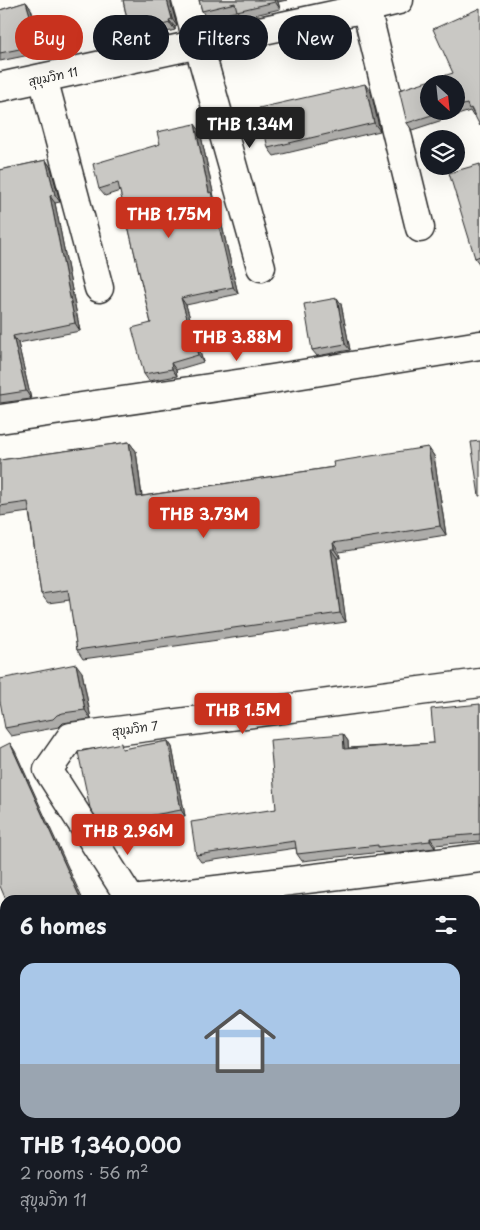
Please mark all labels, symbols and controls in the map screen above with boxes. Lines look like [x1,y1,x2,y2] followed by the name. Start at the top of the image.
[15,15,83,60] chip: Buy
[93,15,169,60] chip: Rent
[179,15,268,60] chip: Filters
[278,15,352,60] chip: New
[27,62,80,91] street label: สุขุมวิท 11
[420,75,465,120] north arrow
[420,75,465,175] map controls
[193,106,307,149] pin: THB 1.34M
[207,111,293,135] text: THB 1.34M
[420,130,465,175] button: layers
[112,196,226,239] pin: THB 1.75M
[127,201,211,225] text: THB 1.75M
[180,320,294,362] pin: THB 3.88M
[192,324,282,348] text: THB 3.88M
[147,496,261,539] pin: THB 3.73M
[160,501,248,525] text: THB 3.73M
[191,692,295,735] pin: THB 1.5M
[205,697,281,721] text: THB 1.5M
[111,716,160,741] street label: สุขุมวิท 7
[71,814,185,856] pin: THB 2.96M
[83,818,173,842] text: THB 2.96M
[20,909,106,941] text: 6 homes
[432,911,460,939] icon: filters
[195,996,285,1086] icon: home
[20,1128,181,1160] text: THB 1,340,000
[20,1160,149,1184] text: 2 rooms · 56 m²
[20,1187,87,1211] text: สุขุมวิท 11

